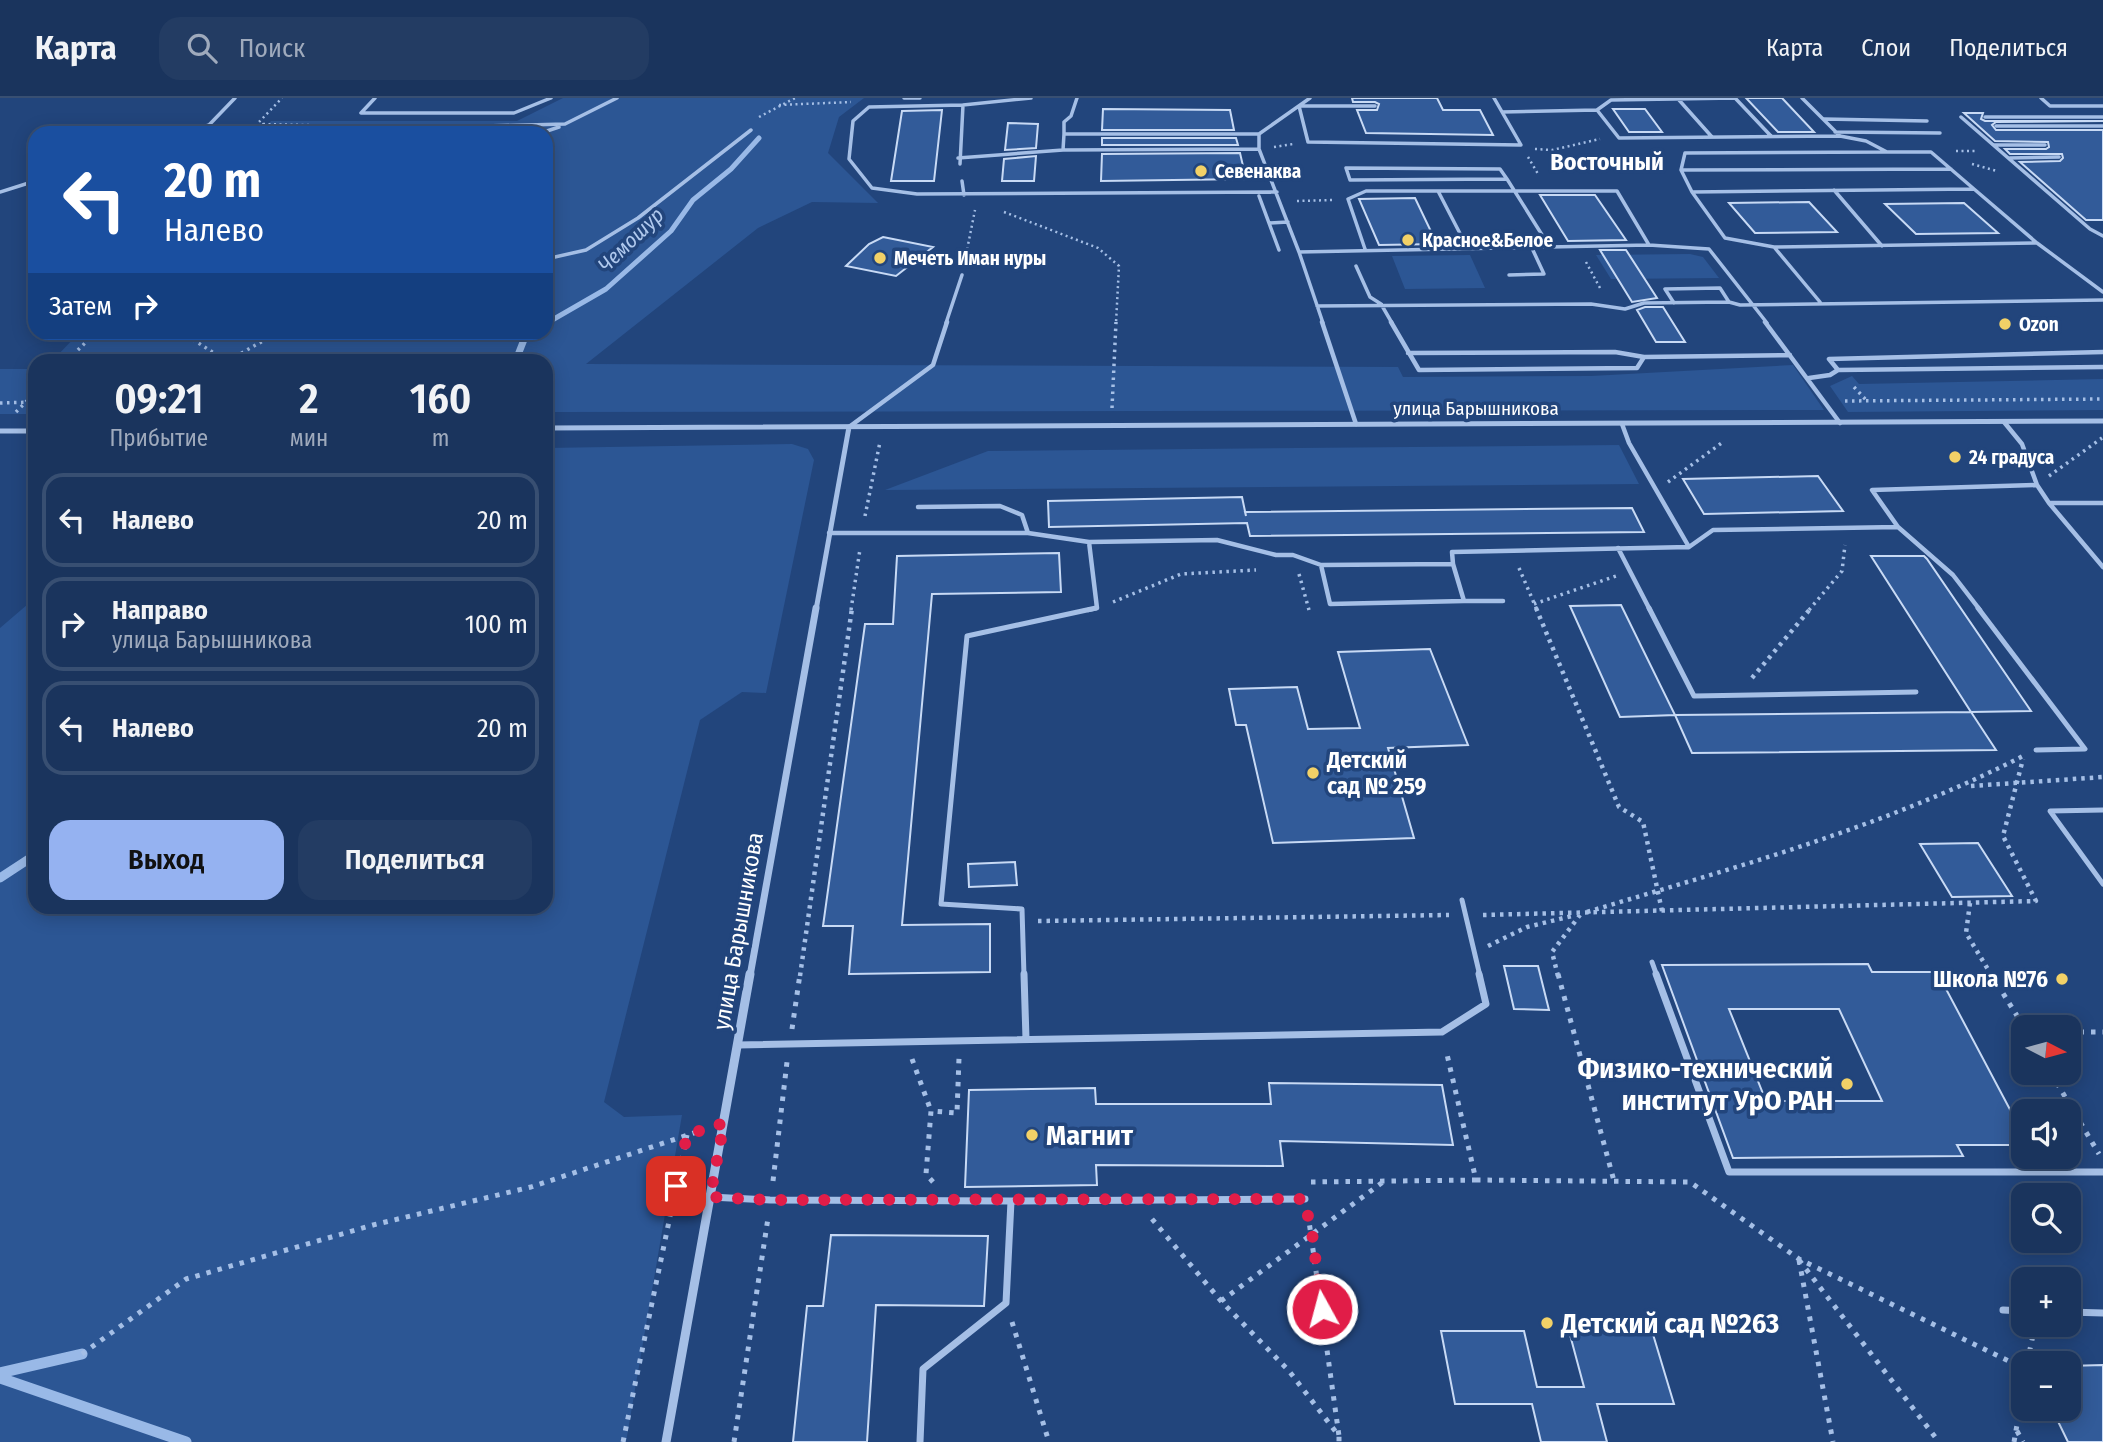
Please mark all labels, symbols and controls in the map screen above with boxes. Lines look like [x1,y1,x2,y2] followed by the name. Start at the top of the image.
[159,17,649,80] search box
[35,28,117,68] text: Карта
[183,29,221,67] icon: search
[239,33,305,64] text: Поиск
[1766,34,1823,62] text: Карта
[1861,34,1911,62] text: Слои
[1949,34,2068,62] text: Поделиться
[1550,148,1664,176] district label: Восточный
[164,151,261,210] text: 20 m
[49,154,140,245] icon: left
[1215,160,1301,183] place label: Севенаква
[1193,163,1209,179] marker: Севенаква
[593,202,669,278] water label: Чемошур
[164,211,264,249] text: Налево
[1422,229,1553,252] place label: Красное&Белое
[1400,232,1416,248] marker: Красное&Белое
[894,247,1046,270] place label: Мечеть Иман нуры
[872,250,888,266] marker: Мечеть Иман нуры
[126,287,164,325] icon: right
[49,291,112,322] text: Затем
[2019,313,2059,336] place label: Ozon
[1997,316,2013,332] marker: Ozon
[114,374,203,424] text: 09:21
[299,374,319,424] text: 2
[410,374,472,424] text: 160
[1393,397,1559,420] street label: улица Барышникова
[109,424,208,452] text: Прибытие
[290,424,328,452] text: мин
[432,424,449,452] text: m
[1968,446,2054,469] place label: 24 градуса
[1947,449,1963,465] marker: 24 градуса
[53,501,91,539] icon: left
[112,505,194,536] text: Налево
[477,505,528,536] text: 20 m
[112,595,208,626] text: Направо
[53,605,91,643] icon: right
[465,609,528,640] text: 100 m
[112,626,312,654] text: улица Барышникова
[53,709,91,747] icon: left
[112,713,194,744] text: Налево
[477,713,528,744] text: 20 m
[1326,746,1427,800] place label: Детский сад № 259
[1305,765,1321,781] marker: Детский сад № 259
[49,820,284,900] button: Выход
[298,820,532,900] button: Поделиться
[707,830,769,1032] street label: улица Барышникова
[1933,965,2048,993] place label: Школа №76
[2054,971,2070,987] marker: Школа №76
[2011,1015,2081,1085] north arrow
[2011,1015,2081,1421] map controls
[1578,1052,1833,1117] place label: Физико-технический институт УрО РАН
[1839,1076,1855,1092] marker: Физико-технический институт УрО РАН
[2011,1099,2081,1169] button: sound
[1046,1119,1134,1152] place label: Магнит
[1024,1127,1040,1143] marker: Магнит
[646,1156,706,1216] pin
[657,1167,695,1205] icon: arrive
[2011,1183,2081,1253] button: search
[2011,1267,2081,1337] button: +
[1285,1272,1359,1346] position arrow
[1560,1307,1779,1340] place label: Детский сад №263
[1539,1315,1555,1331] marker: Детский сад №263
[2011,1351,2081,1421] button: −

